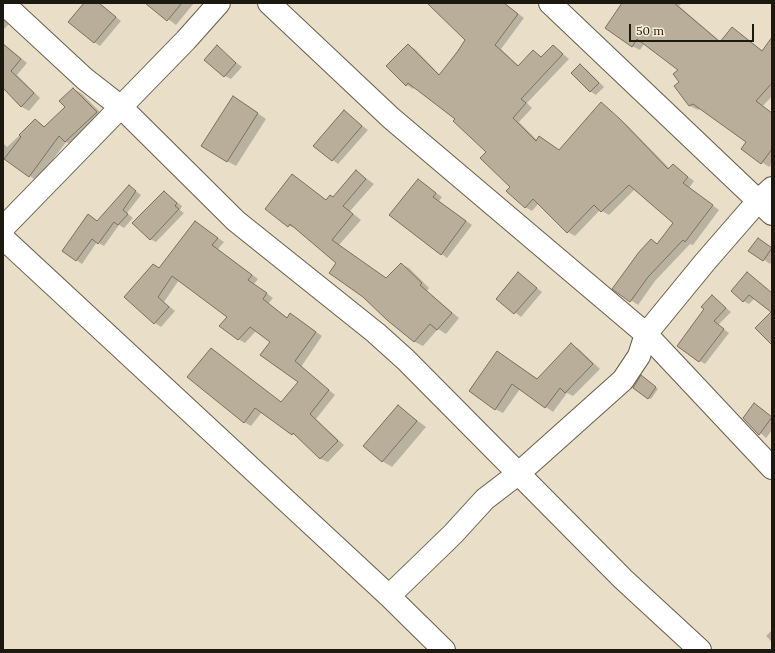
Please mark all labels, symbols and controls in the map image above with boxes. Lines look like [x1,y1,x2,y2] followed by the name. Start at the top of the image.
[631,16,756,42] scale bar
[636,23,664,38] text: 50 m

